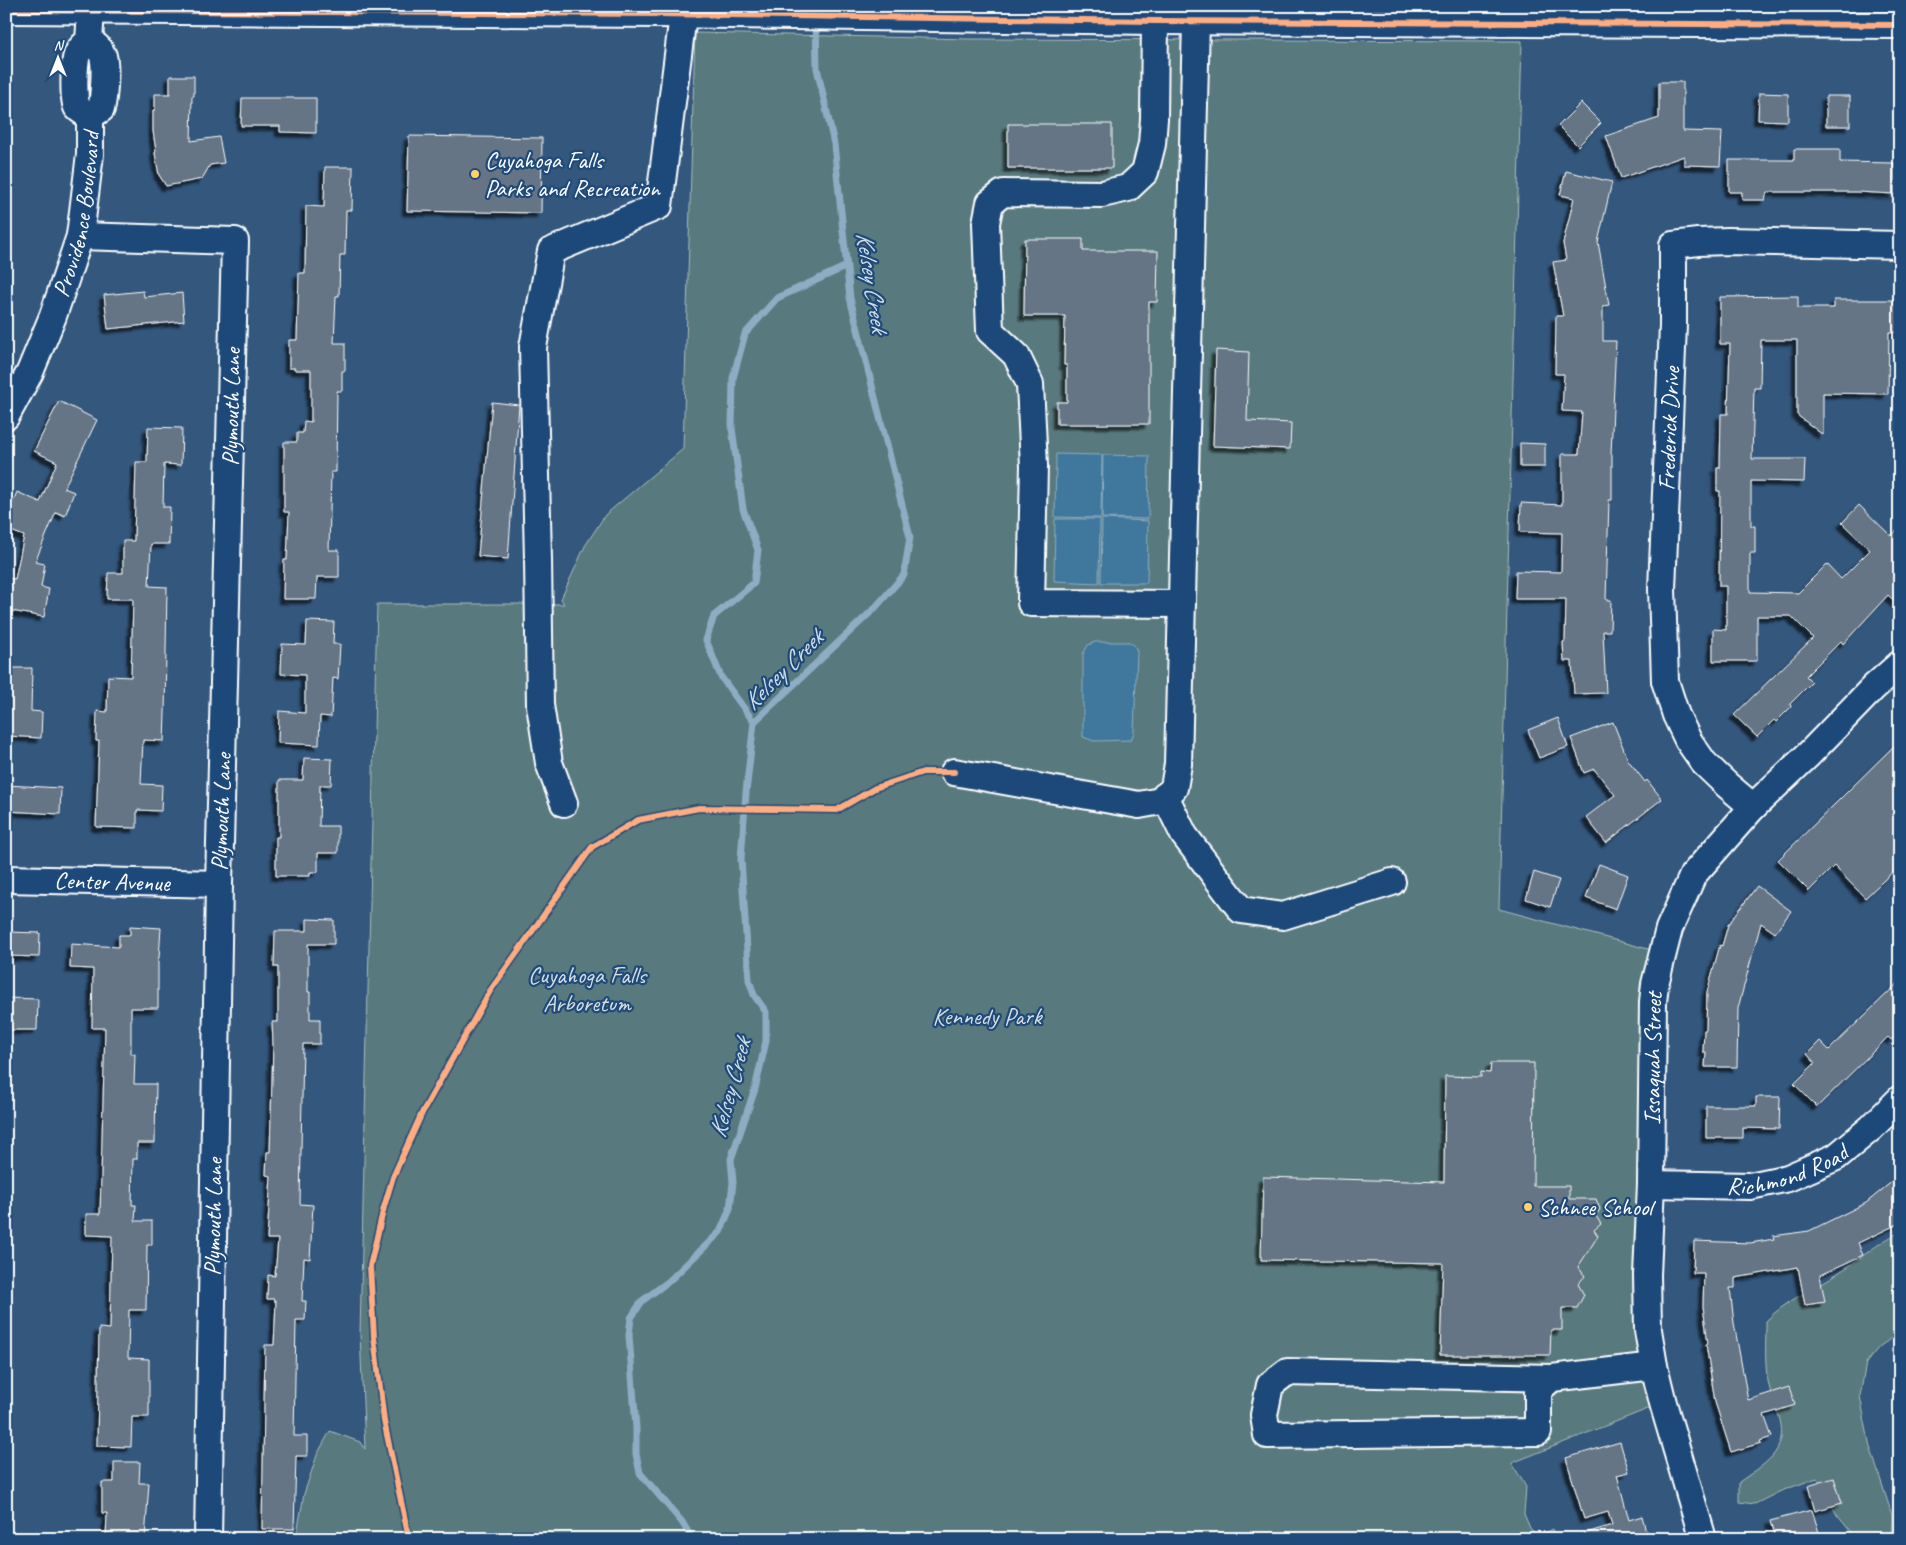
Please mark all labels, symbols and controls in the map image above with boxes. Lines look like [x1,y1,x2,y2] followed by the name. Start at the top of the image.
[32,32,82,82] north arrow
[54,37,65,54] text: N
[46,128,106,301] street label: Providence Boulevard
[485,145,661,203] place label: Cuyahoga Falls Parks and Recreation
[469,168,481,180] marker: Cuyahoga Falls Parks and Recreation
[848,229,896,338] water label: Kelsey Creek
[215,346,247,466] street label: Plymouth Lane
[1651,364,1686,491] street label: Frederick Drive
[736,620,833,717] water label: Kelsey Creek
[204,750,238,871] street label: Plymouth Lane
[54,865,172,898] street label: Center Avenue
[528,960,648,1018] park label: Cuyahoga Falls Arboretum
[1637,988,1669,1125] street label: Issaquah Street
[932,1001,1044,1031] park label: Kennedy Park
[701,1031,760,1141] water label: Kelsey Creek
[1727,1136,1857,1201] street label: Richmond Road
[197,1156,229,1276] street label: Plymouth Lane
[1538,1192,1656,1222] place label: Schnee School
[1522,1201,1534,1213] marker: Schnee School

